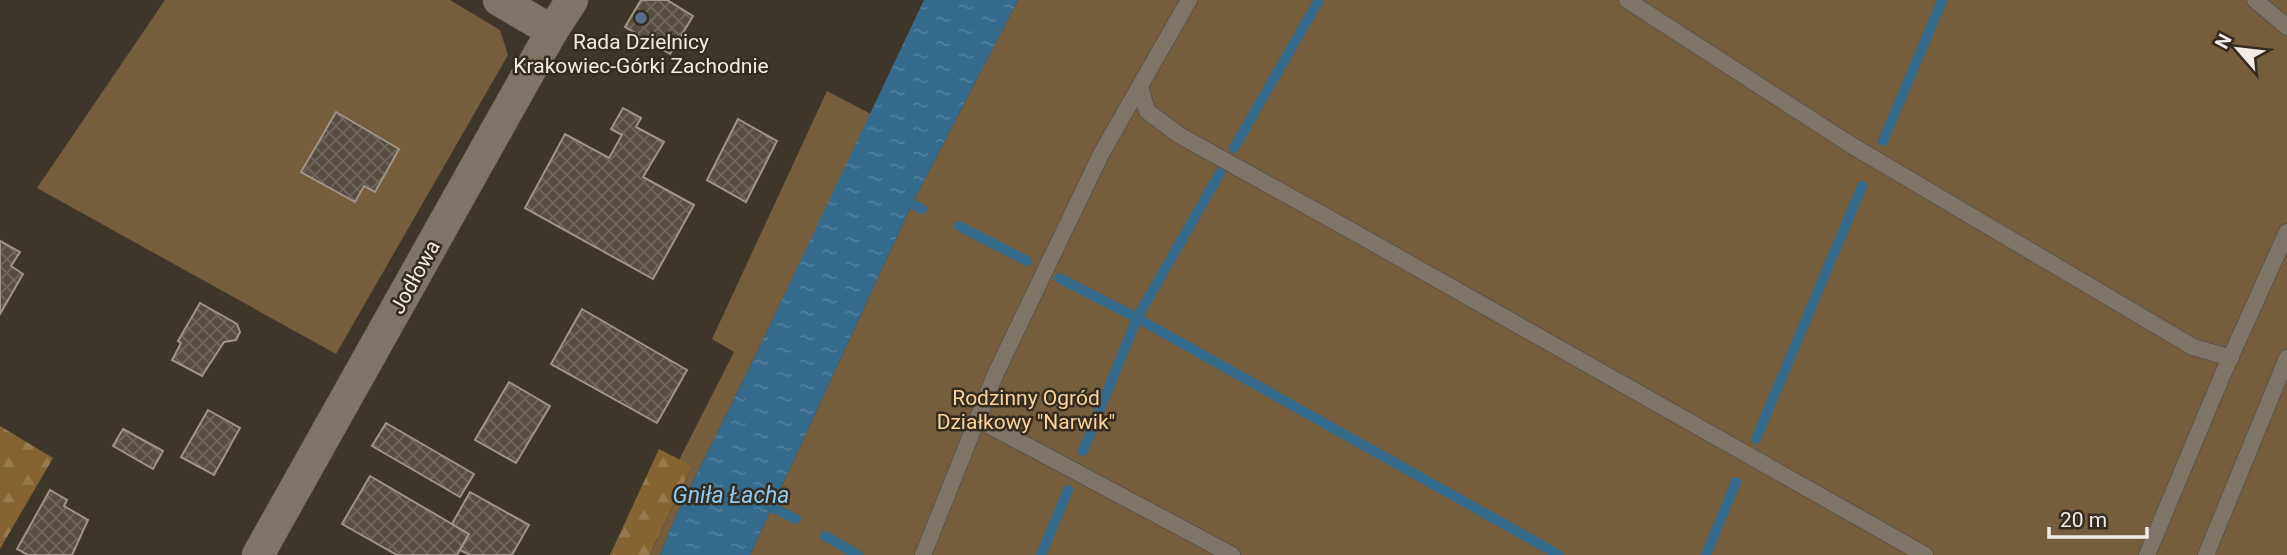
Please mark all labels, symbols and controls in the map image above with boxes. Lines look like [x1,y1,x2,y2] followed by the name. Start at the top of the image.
[633,10,649,26] marker: Rada Dzielnicy Krakowiec-Górki Zachodnie
[2203,14,2273,84] north arrow
[513,30,769,78] place label: Rada Dzielnicy Krakowiec-Górki Zachodnie
[2210,30,2237,53] text: N
[385,236,445,318] street label: Jodłowa
[937,386,1115,434] park label: Rodzinny Ogród Działkowy "Narwik"
[672,482,790,509] water label: Gniła Łacha
[2049,496,2147,540] scale bar
[2060,508,2107,532] text: 20 m

